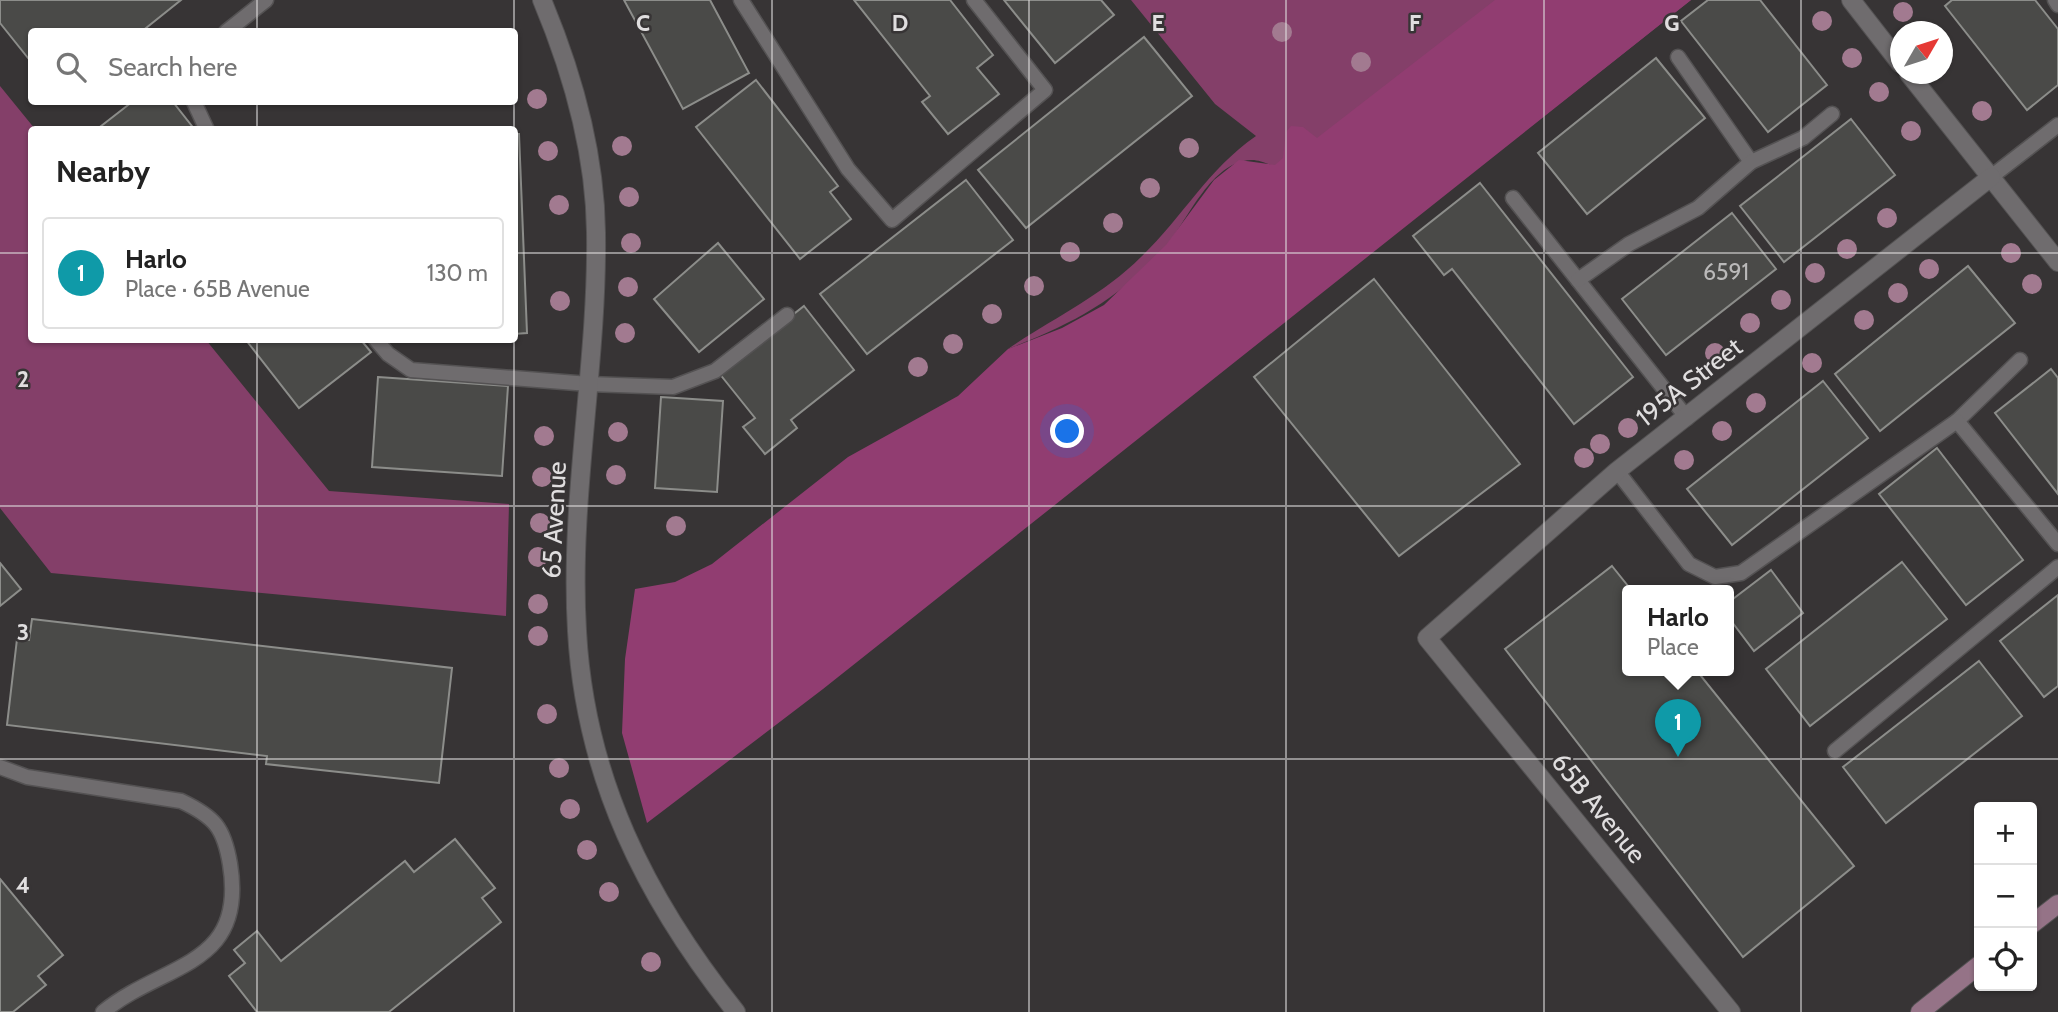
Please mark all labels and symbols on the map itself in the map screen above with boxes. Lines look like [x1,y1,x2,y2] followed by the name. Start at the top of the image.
[636,9,650,37] text: C
[892,9,908,37] text: D
[1151,9,1165,37] text: E
[1409,9,1421,37] text: F
[1664,9,1680,37] text: G
[1890,21,1953,84] north arrow
[1703,258,1749,286] house number: 6591
[1630,330,1749,433] street label: 195A Street
[17,365,29,393] text: 2
[1050,414,1084,448] your location
[535,461,573,579] street label: 65 Avenue
[17,618,29,646] text: 3
[1655,699,1701,757] pin: 1
[1545,746,1653,870] street label: 65B Avenue
[16,871,30,899] text: 4

